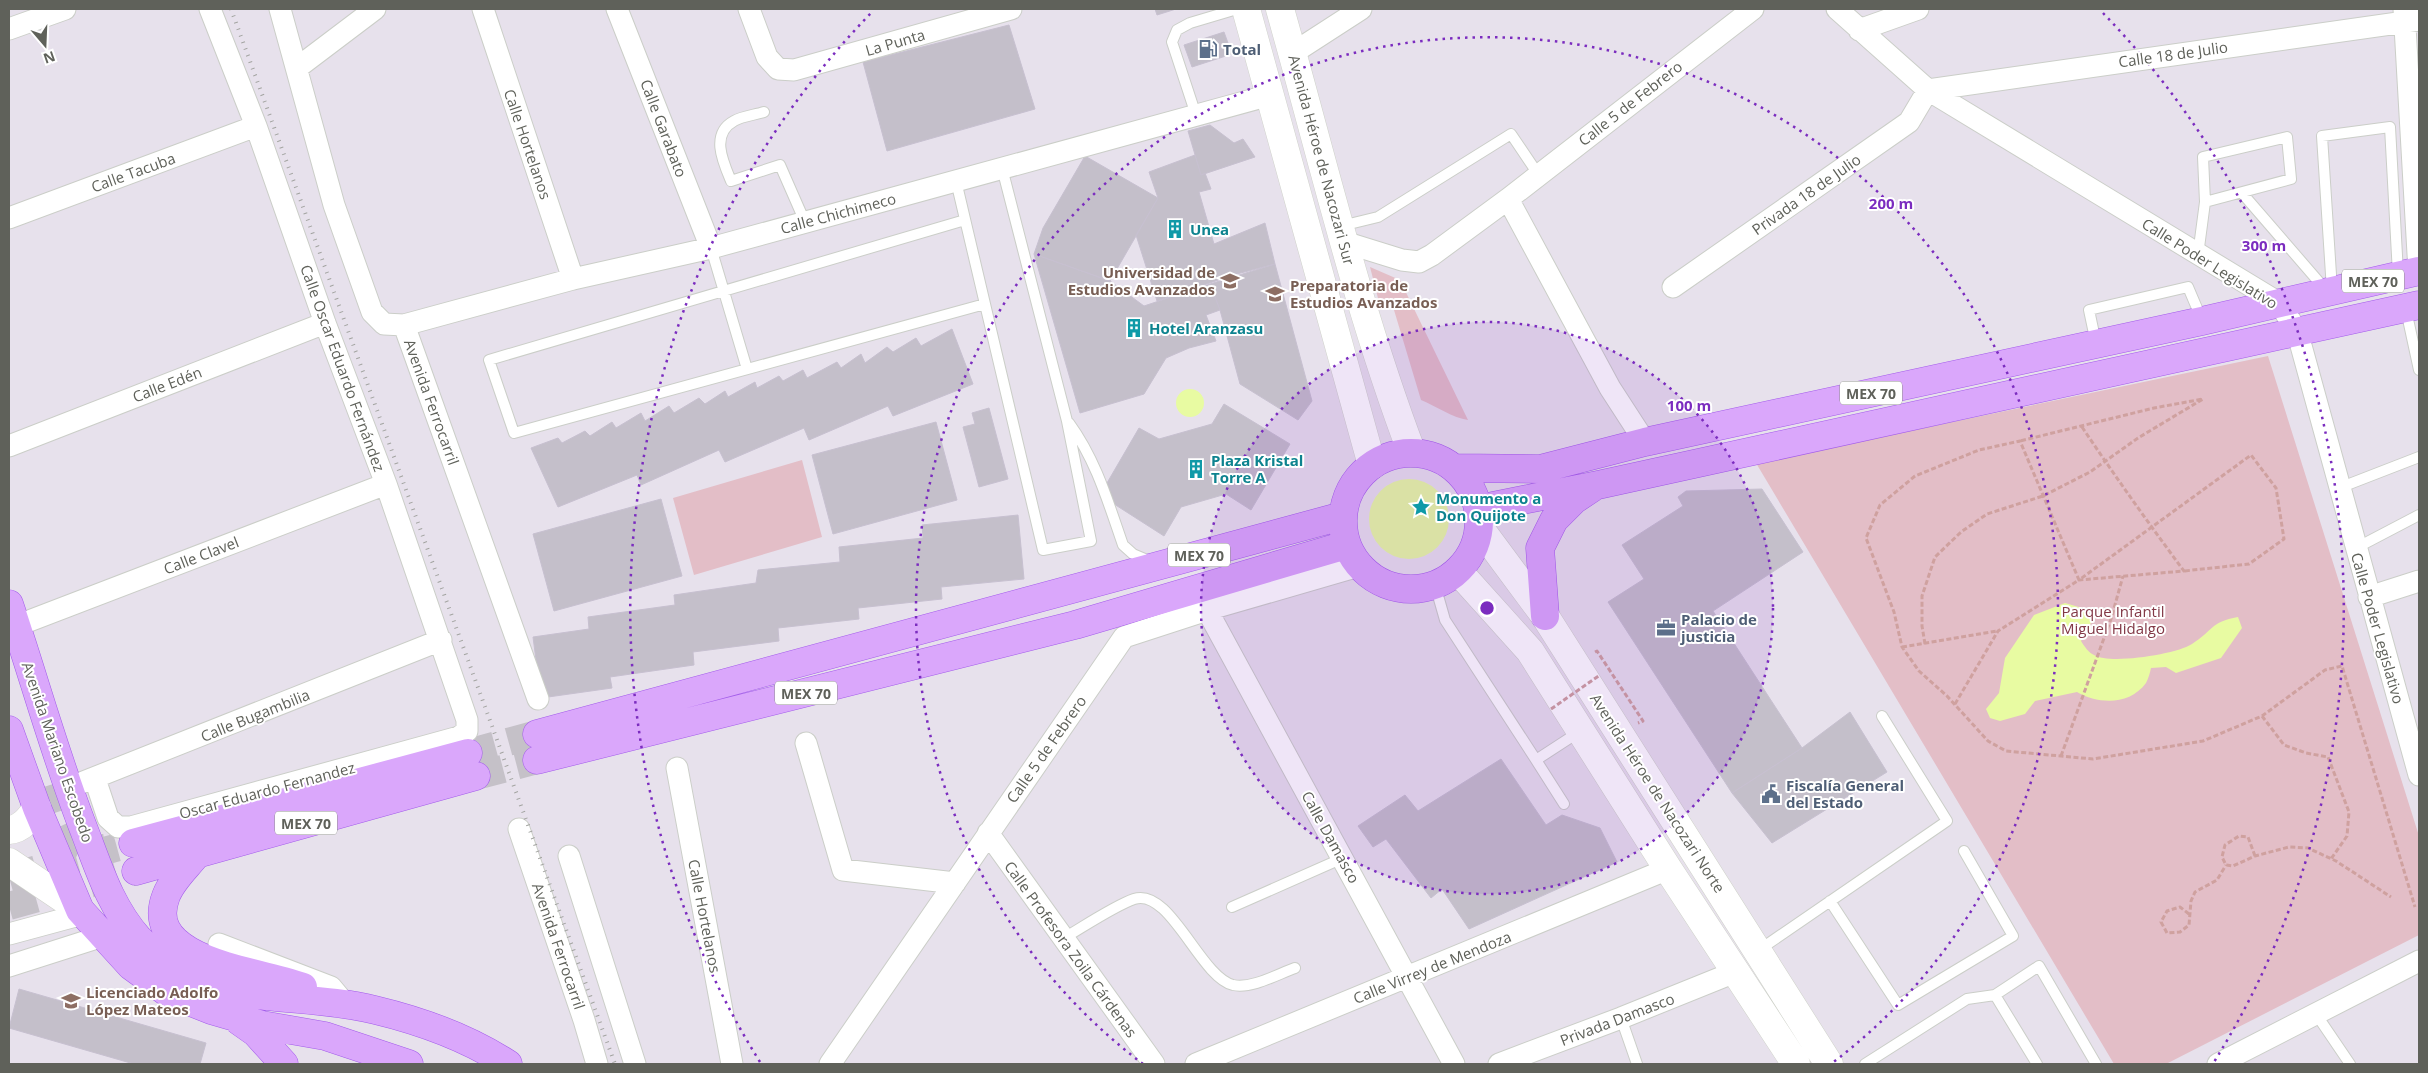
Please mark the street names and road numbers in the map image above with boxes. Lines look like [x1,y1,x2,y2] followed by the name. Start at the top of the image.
[863,24,927,60] street label: La Punta
[2117,36,2229,72] street label: Calle 18 de Julio
[1284,53,1360,267] street label: Avenida Héroe de Nacozari Sur
[1574,56,1686,150] street label: Calle 5 de Febrero
[636,76,692,180] street label: Calle Garabato
[500,86,556,202] street label: Calle Hortelanos
[88,148,178,196] street label: Calle Tacuba
[1748,149,1864,239] street label: Privada 18 de Julio
[778,188,898,238] street label: Calle Chichimeco
[2138,213,2282,313] street label: Calle Poder Legislativo
[296,262,390,474] street label: Calle Oscar Eduardo Fernández
[2342,270,2404,292] road number: MEX 70
[400,336,464,468] street label: Avenida Ferrocarril
[129,362,205,406] street label: Calle Edén
[1840,382,1902,404] road number: MEX 70
[161,532,241,578] street label: Calle Clavel
[1168,544,1230,566] road number: MEX 70
[2347,550,2409,706] street label: Calle Poder Legislativo
[18,659,98,845] street label: Avenida Mariano Escobedo
[775,681,837,704] road number: MEX 70
[198,684,312,746] street label: Calle Bugambilia
[1586,690,1730,896] street label: Avenida Héroe de Nacozari Norte
[1001,691,1091,807] street label: Calle 5 de Febrero
[177,757,357,823] street label: Oscar Eduardo Fernandez
[1297,787,1365,887] street label: Calle Damasco
[275,811,337,834] road number: MEX 70
[1000,857,1142,1041] street label: Calle Profesora Zoila Cárdenas
[684,858,726,974] street label: Calle Hortelanos
[528,880,590,1012] street label: Avenida Ferrocarril
[1350,926,1514,1008] street label: Calle Virrey de Mendoza
[1557,988,1677,1050] street label: Privada Damasco

